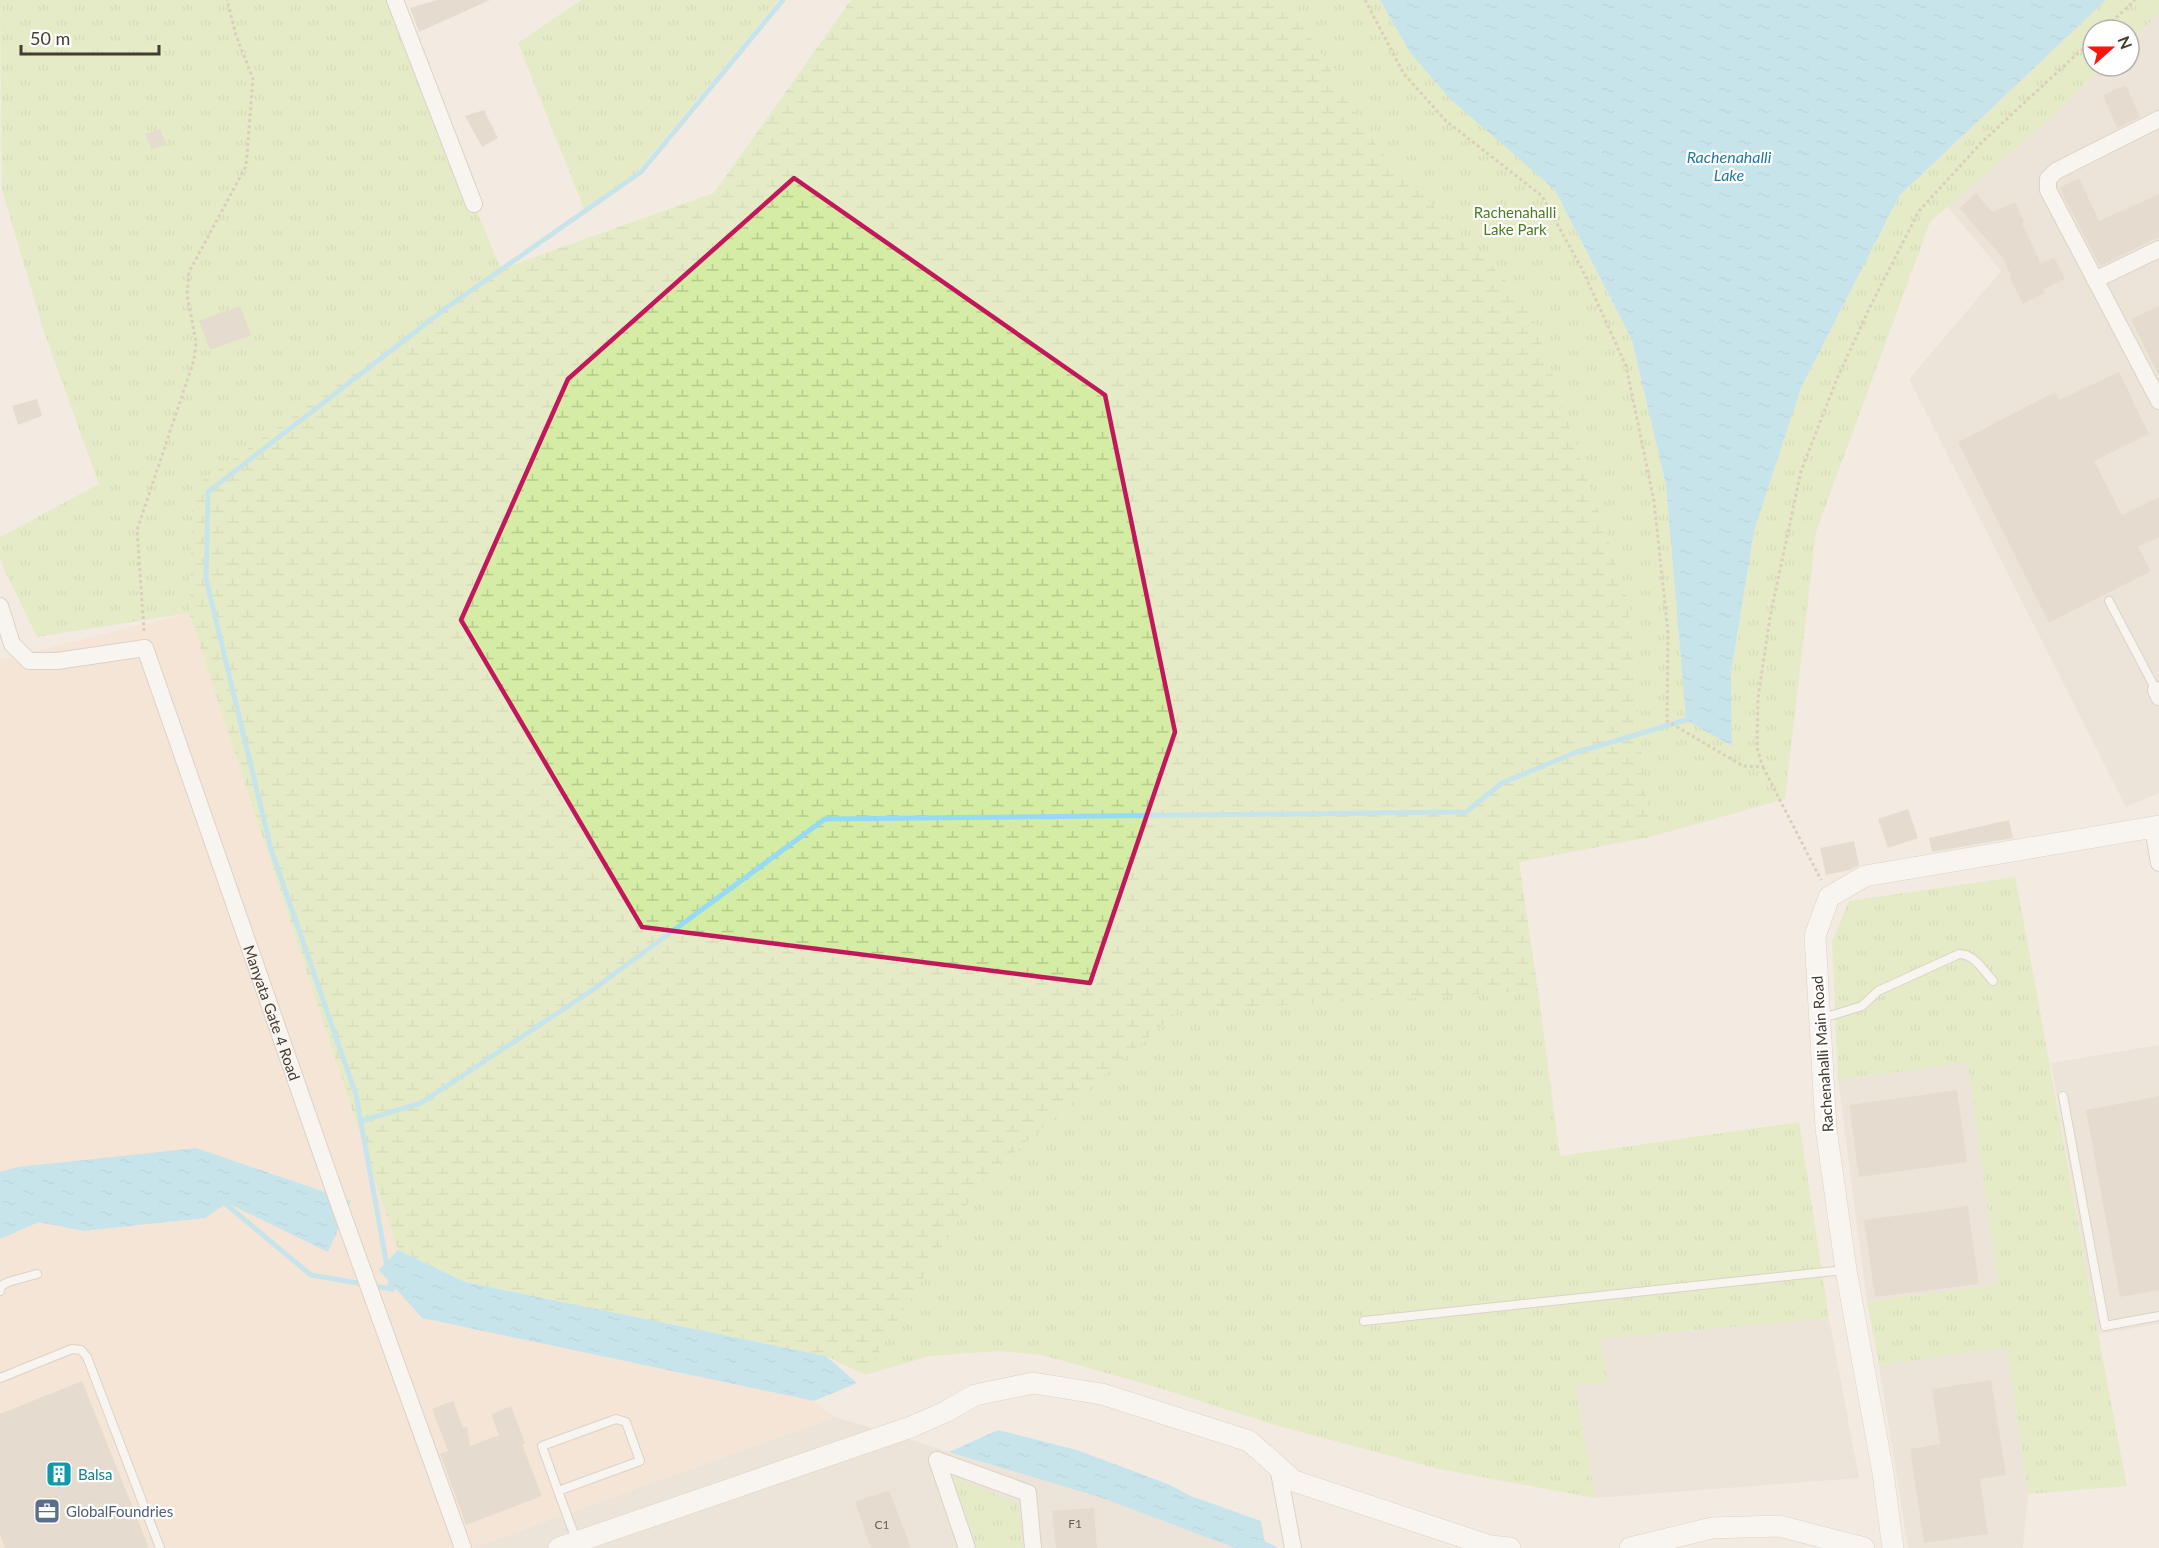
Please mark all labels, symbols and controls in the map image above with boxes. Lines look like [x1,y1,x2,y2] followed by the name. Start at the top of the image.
[21,18,159,56] scale bar
[2081,18,2141,78] north arrow
[30,27,70,49] text: 50 m
[2114,33,2137,52] text: N
[1687,147,1772,184] water label: Rachenahalli Lake
[1474,203,1556,238] park label: Rachenahalli Lake Park
[240,942,304,1083] street label: Manyata Gate 4 Road
[1808,975,1836,1133] street label: Rachenahalli Main Road
[44,1459,74,1489] building icon: Balsa
[78,1465,113,1483] place label: Balsa
[32,1496,62,1526] office icon: GlobalFoundries
[66,1502,173,1520] place label: GlobalFoundries
[1068,1516,1082,1531] house number: F1
[875,1517,890,1532] house number: C1

